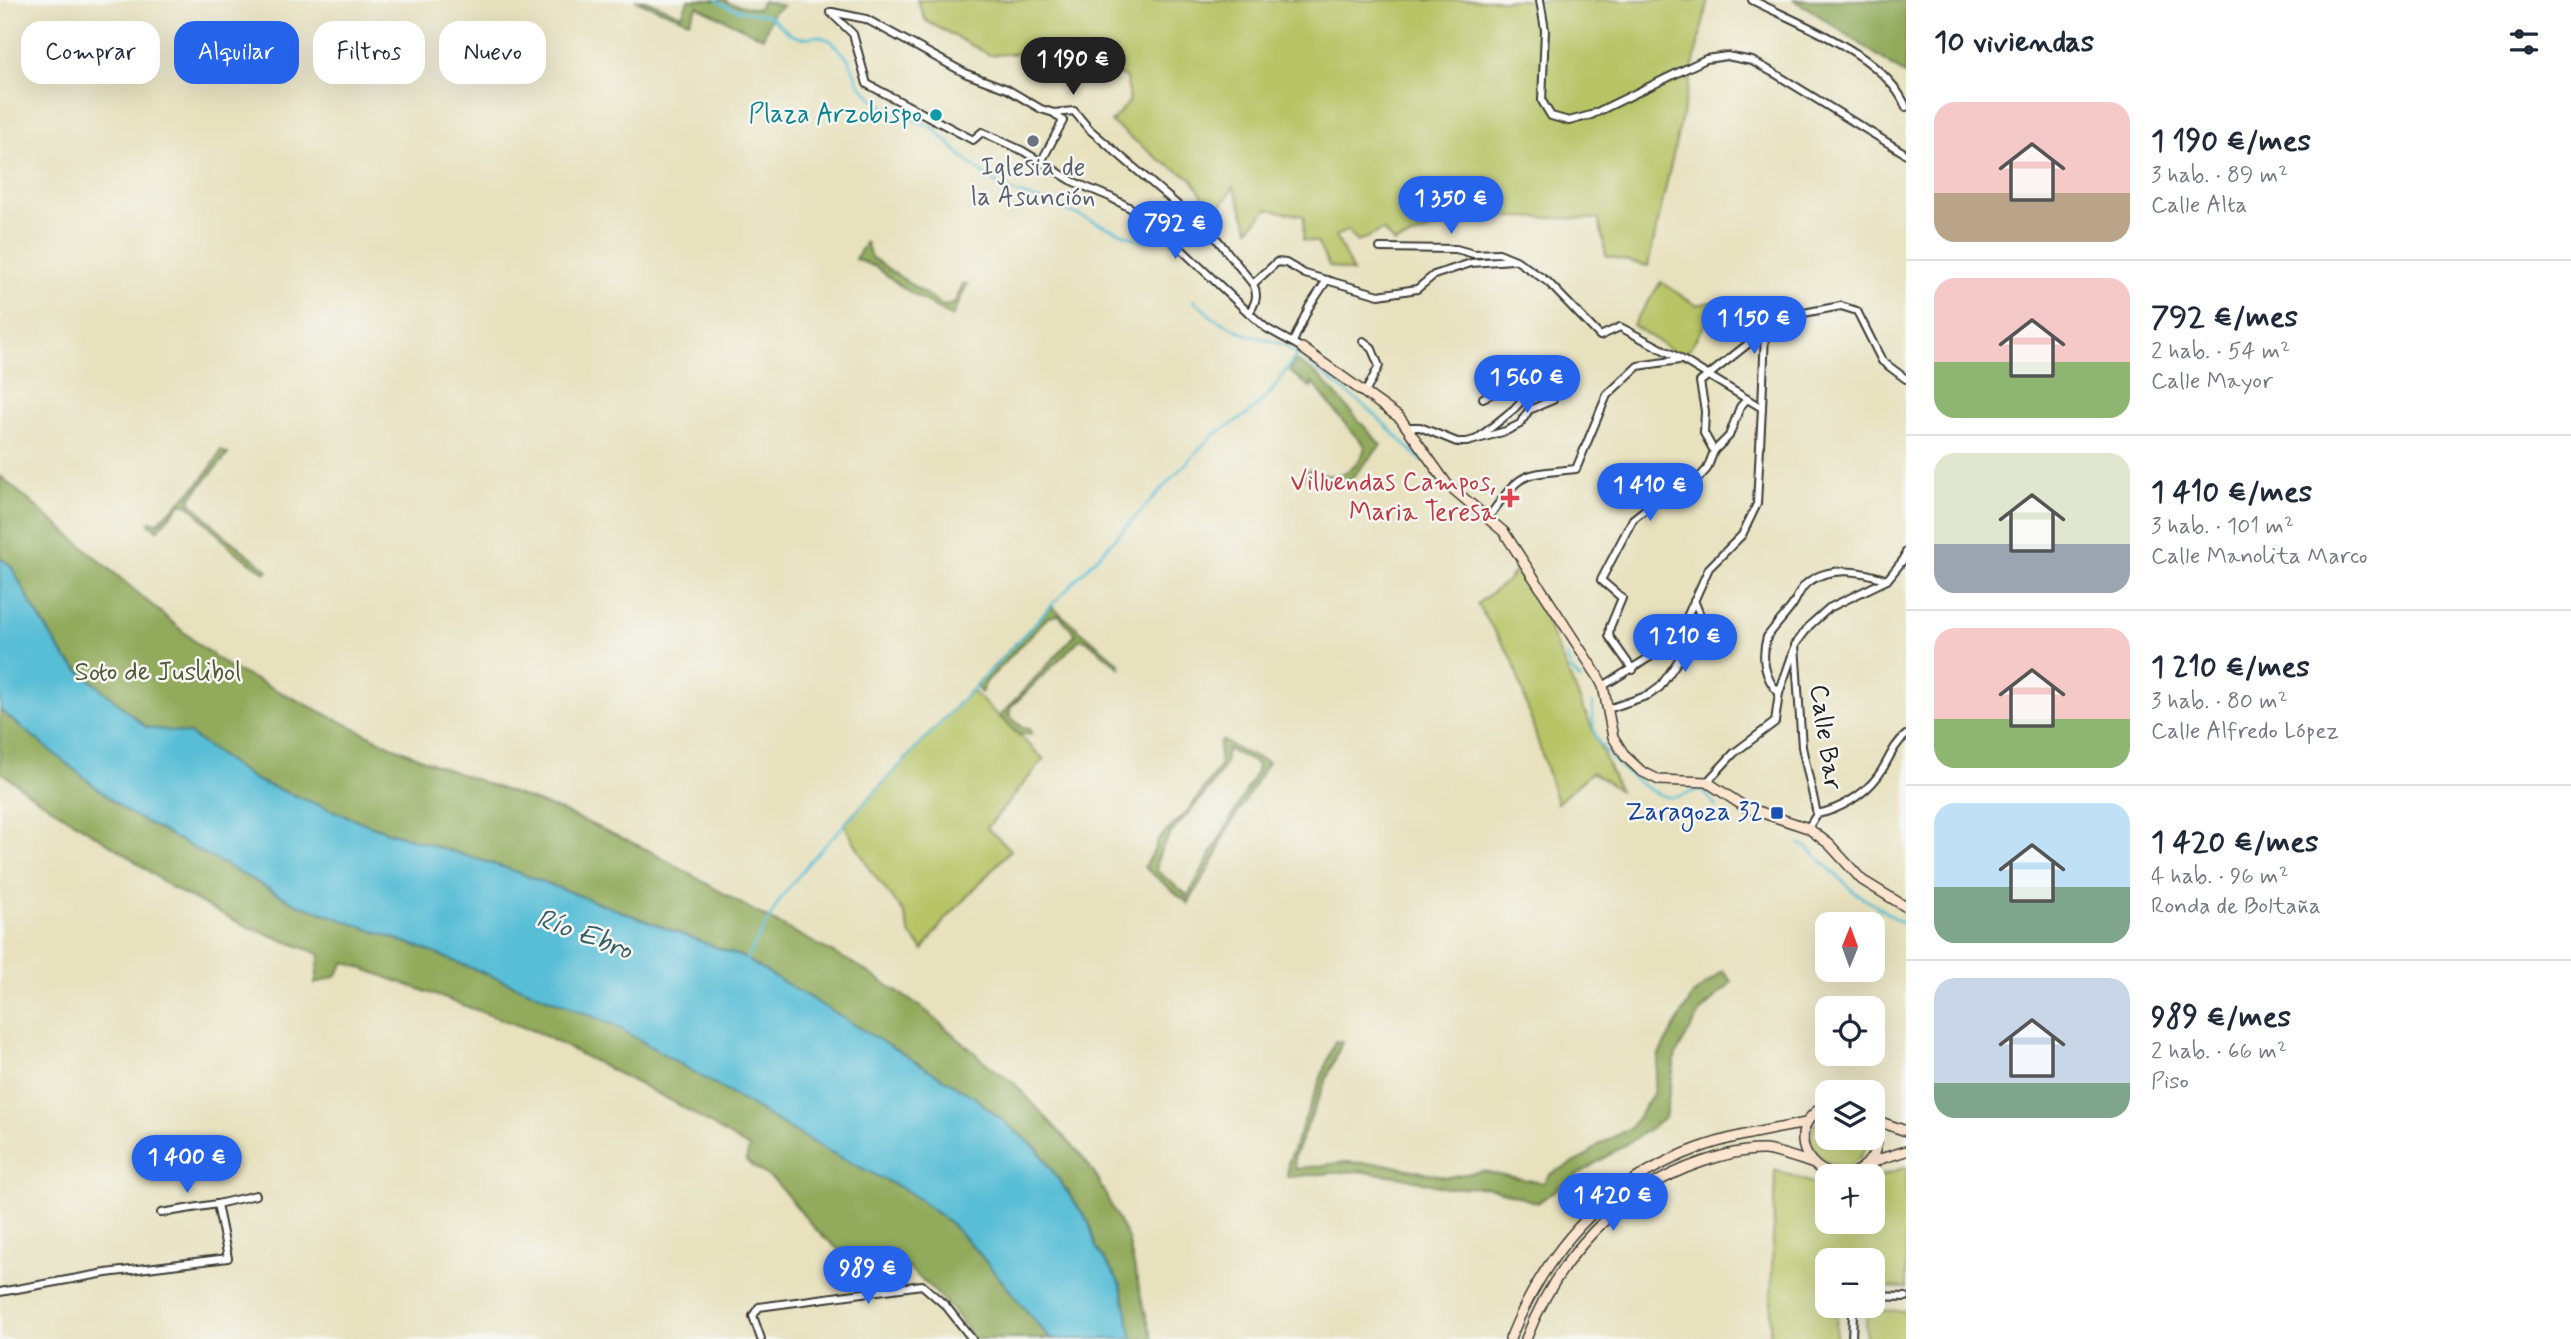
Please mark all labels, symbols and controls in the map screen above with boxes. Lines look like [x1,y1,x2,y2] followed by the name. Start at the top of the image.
[21,21,160,84] chip: Comprar
[174,21,299,84] chip: Alquilar
[313,21,425,84] chip: Filtros
[439,21,546,84] chip: Nuevo
[1934,23,2094,62] text: 10 viviendas
[2505,23,2543,61] icon: filters
[1008,38,1138,97] pin: 1 190 €
[1037,45,1109,75] text: 1 190 €
[748,98,922,132] place label: Plaza Arzobispo
[928,107,944,123] marker: Plaza Arzobispo
[2151,122,2311,161] text: 1 190 €/mes
[1990,130,2074,214] icon: home
[1025,133,1041,149] marker: Iglesia de la Asunción
[971,151,1095,215] place label: Iglesia de la Asunción
[2151,161,2288,191] text: 3 hab. · 89 m²
[1386,176,1516,236] pin: 1 350 €
[1414,184,1488,214] text: 1 350 €
[2151,191,2247,221] text: Calle Alta
[1126,202,1224,261] pin: 792 €
[1144,209,1206,239] text: 792 €
[1689,296,1819,356] pin: 1 150 €
[2151,298,2298,337] text: 792 €/mes
[1717,304,1791,334] text: 1 150 €
[1990,306,2074,390] icon: home
[2151,337,2290,367] text: 2 hab. · 54 m²
[1462,356,1592,415] pin: 1 560 €
[1490,363,1564,393] text: 1 560 €
[2151,367,2273,397] text: Calle Mayor
[1585,463,1715,523] pin: 1 410 €
[1290,466,1496,530] place label: Villuendas Campos, Maria Teresa
[1613,471,1687,501] text: 1 410 €
[2151,473,2312,512] text: 1 410 €/mes
[1990,481,2074,565] icon: home
[1502,490,1518,506] marker: Villuendas Campos, Maria Teresa
[2151,512,2294,542] text: 3 hab. · 101 m²
[2151,542,2368,572] text: Calle Manolita Marco
[1620,614,1750,674] pin: 1 210 €
[1649,622,1721,652] text: 1 210 €
[2151,648,2310,687] text: 1 210 €/mes
[75,656,241,690] park label: Soto de Juslibol
[1990,656,2074,740] icon: home
[1801,682,1849,792] street label: Calle Bar
[2151,687,2288,717] text: 3 hab. · 80 m²
[2151,717,2339,747] text: Calle Alfredo López
[1625,796,1763,832] place label: Zaragoza 32
[1769,805,1785,821] marker: Zaragoza 32
[2151,823,2318,862] text: 1 420 €/mes
[1990,831,2074,915] icon: home
[2151,862,2289,892] text: 4 hab. · 96 m²
[2151,892,2321,922] text: Ronda de Boltaña
[531,901,638,970] water label: Río Ebro
[1815,912,1885,982] north arrow
[1815,912,1885,1318] map controls
[1815,996,1885,1066] button: locate
[2151,998,2291,1037] text: 989 €/mes
[1990,1006,2074,1090] icon: home
[2151,1037,2287,1067] text: 2 hab. · 66 m²
[2151,1067,2189,1097] text: Piso
[1815,1080,1885,1150] button: layers
[122,1136,252,1195] pin: 1 400 €
[148,1143,226,1173] text: 1 400 €
[1815,1164,1885,1234] button: +
[1548,1174,1678,1233] pin: 1 420 €
[1574,1181,1652,1211] text: 1 420 €
[819,1246,917,1306] pin: 989 €
[1815,1248,1885,1318] button: −
[839,1254,897,1284] text: 989 €

